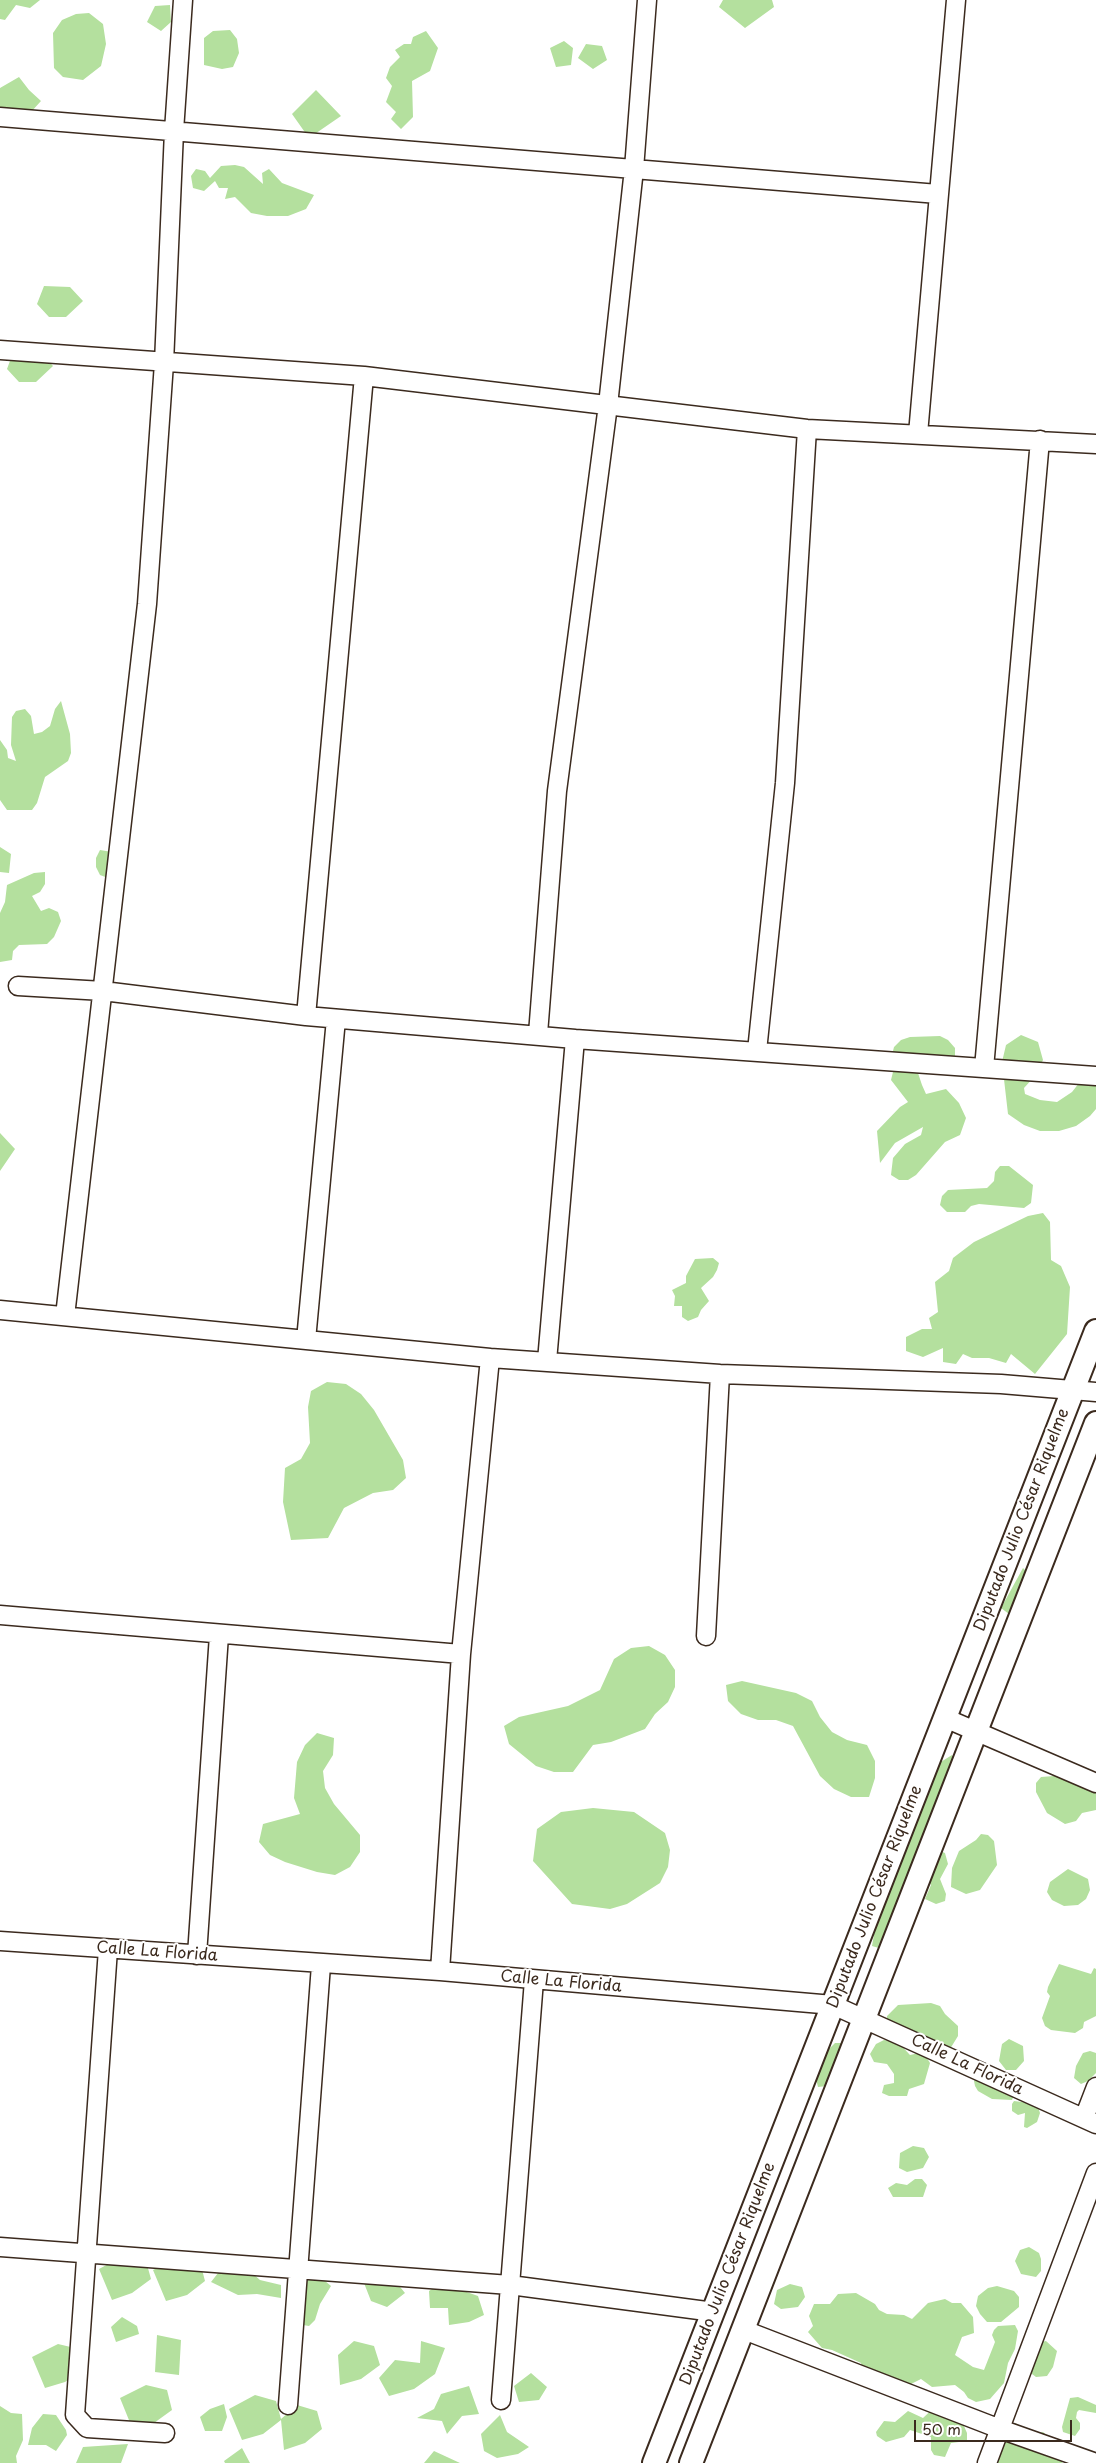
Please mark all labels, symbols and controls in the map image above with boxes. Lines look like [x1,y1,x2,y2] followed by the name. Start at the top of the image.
[971,1406,1073,1634] street label: Diputado Julio César Riquelme
[824,1783,926,2011] street label: Diputado Julio César Riquelme
[96,1938,218,1966] street label: Calle La Florida
[500,1967,622,1997] street label: Calle La Florida
[908,2031,1026,2099] street label: Calle La Florida
[677,2160,779,2388] street label: Diputado Julio César Riquelme
[916,2410,1074,2442] scale bar
[922,2417,961,2440] text: 50 m

